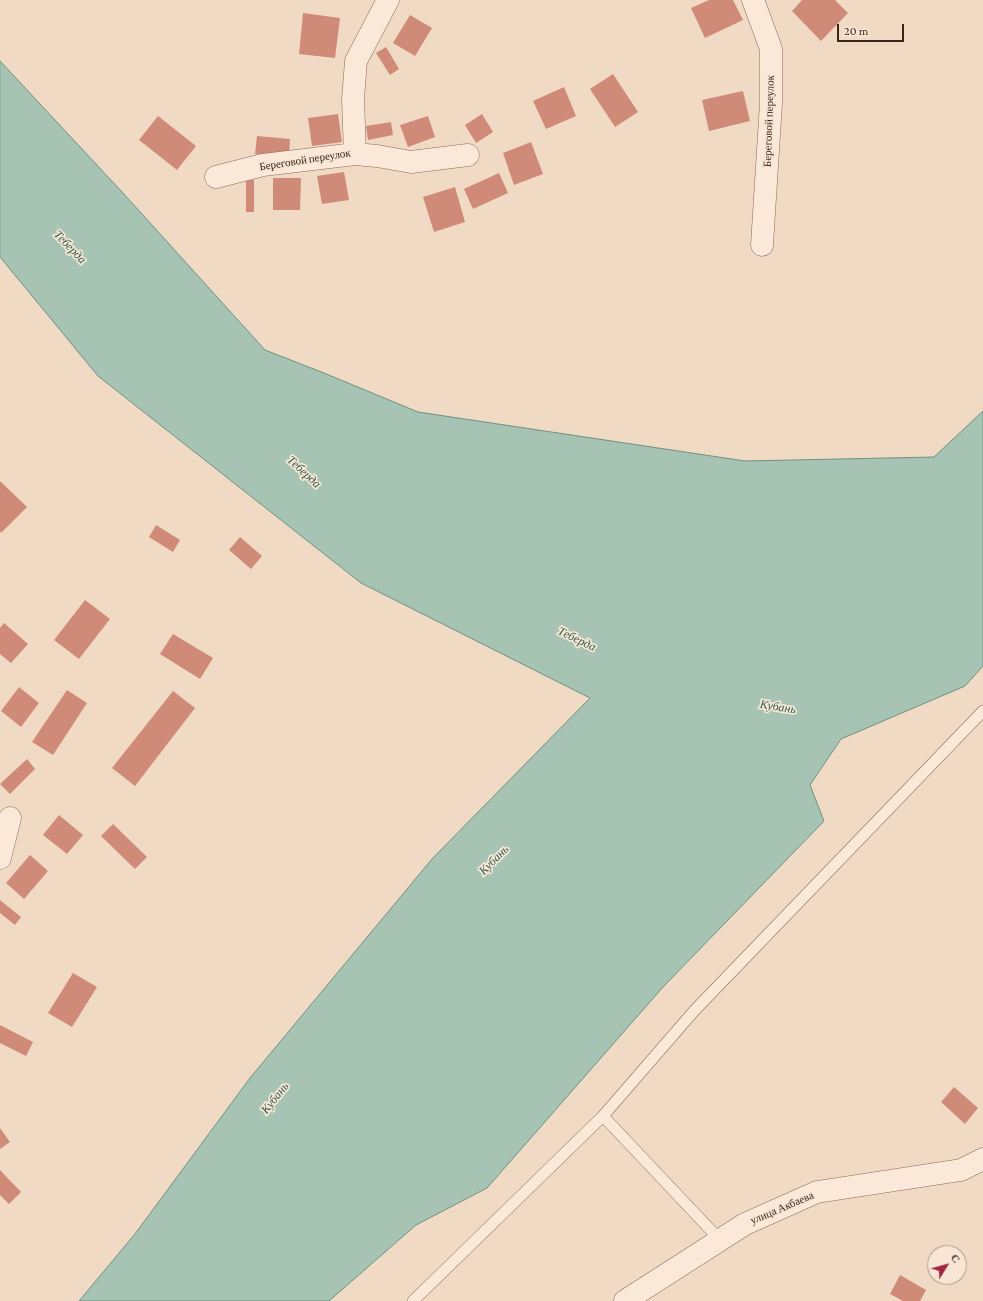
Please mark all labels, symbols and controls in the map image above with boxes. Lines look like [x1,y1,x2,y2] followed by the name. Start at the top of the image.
[839,16,906,42] scale bar
[844,24,868,38] text: 20 m
[761,75,777,167] street label: Береговой переулок
[258,146,352,174] street label: Береговой переулок
[51,227,89,267] water label: Теберда
[284,453,324,491] water label: Теберда
[556,624,598,654] water label: Теберда
[759,697,797,717] water label: Кубань
[476,842,512,878] water label: Кубань
[258,1079,292,1117] water label: Кубань
[748,1189,816,1227] street label: улица Акбаева
[927,1245,967,1285] north arrow
[949,1252,963,1265] text: С

